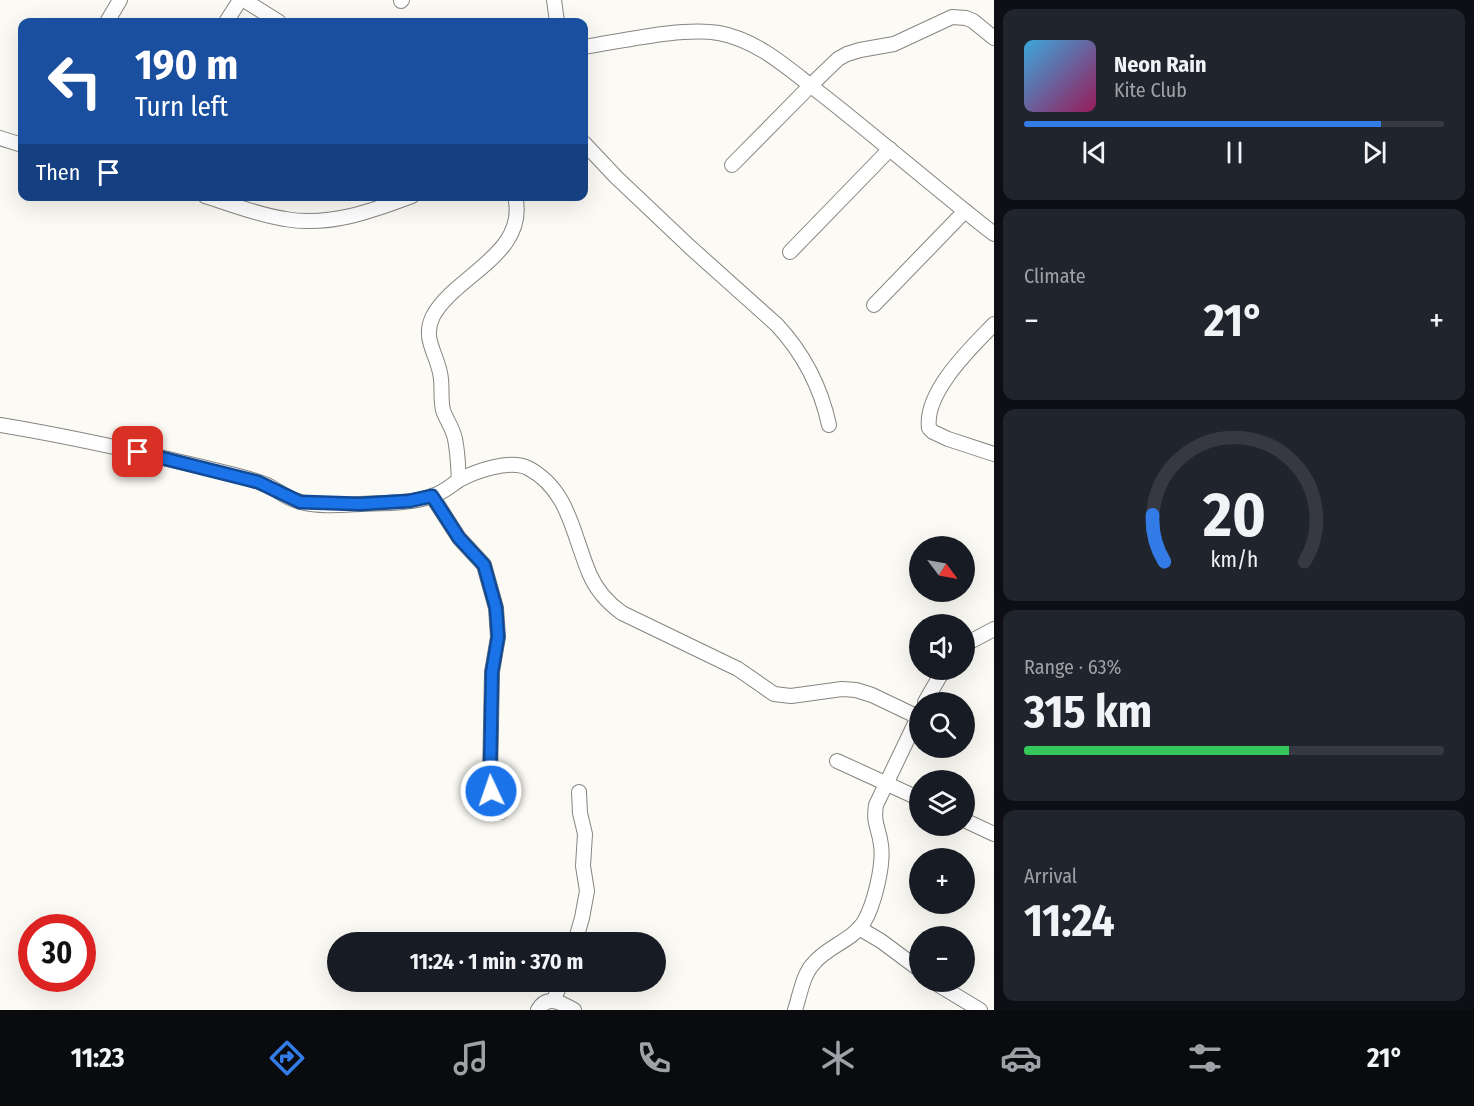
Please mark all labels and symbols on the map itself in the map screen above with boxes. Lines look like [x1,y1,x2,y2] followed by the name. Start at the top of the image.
[112,426,163,477] pin
[909,536,975,602] north arrow
[459,759,523,823] position arrow
[18,914,96,992] speed limit sign: 30

